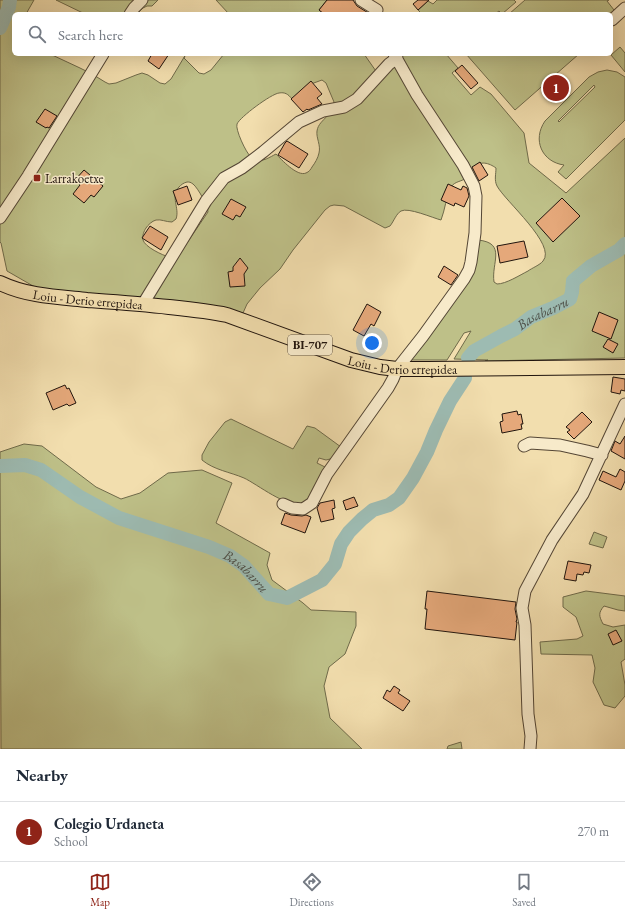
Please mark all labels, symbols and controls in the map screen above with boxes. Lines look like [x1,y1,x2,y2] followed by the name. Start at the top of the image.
[12,12,613,56] search box
[26,23,48,45] icon: search
[58,25,123,44] text: Search here
[543,73,569,103] pin: 1
[45,170,104,187] place label: Larrakoetxe
[32,173,42,183] marker: Larrakoetxe
[32,285,144,313] street label: Loiu - Derio errepidea
[512,292,572,334] water label: Basabarru
[362,333,382,353] your location
[288,335,332,355] road number: BI-707
[346,351,458,378] street label: Loiu - Derio errepidea
[220,545,273,597] water label: Basabarru
[16,764,68,786] text: Nearby
[54,814,164,833] text: Colegio Urdaneta
[26,823,32,840] text: 1
[578,823,609,840] text: 270 m
[54,833,88,850] text: School
[89,871,111,909] tab: Map
[290,871,334,909] tab: Directions
[512,871,536,909] tab: Saved

